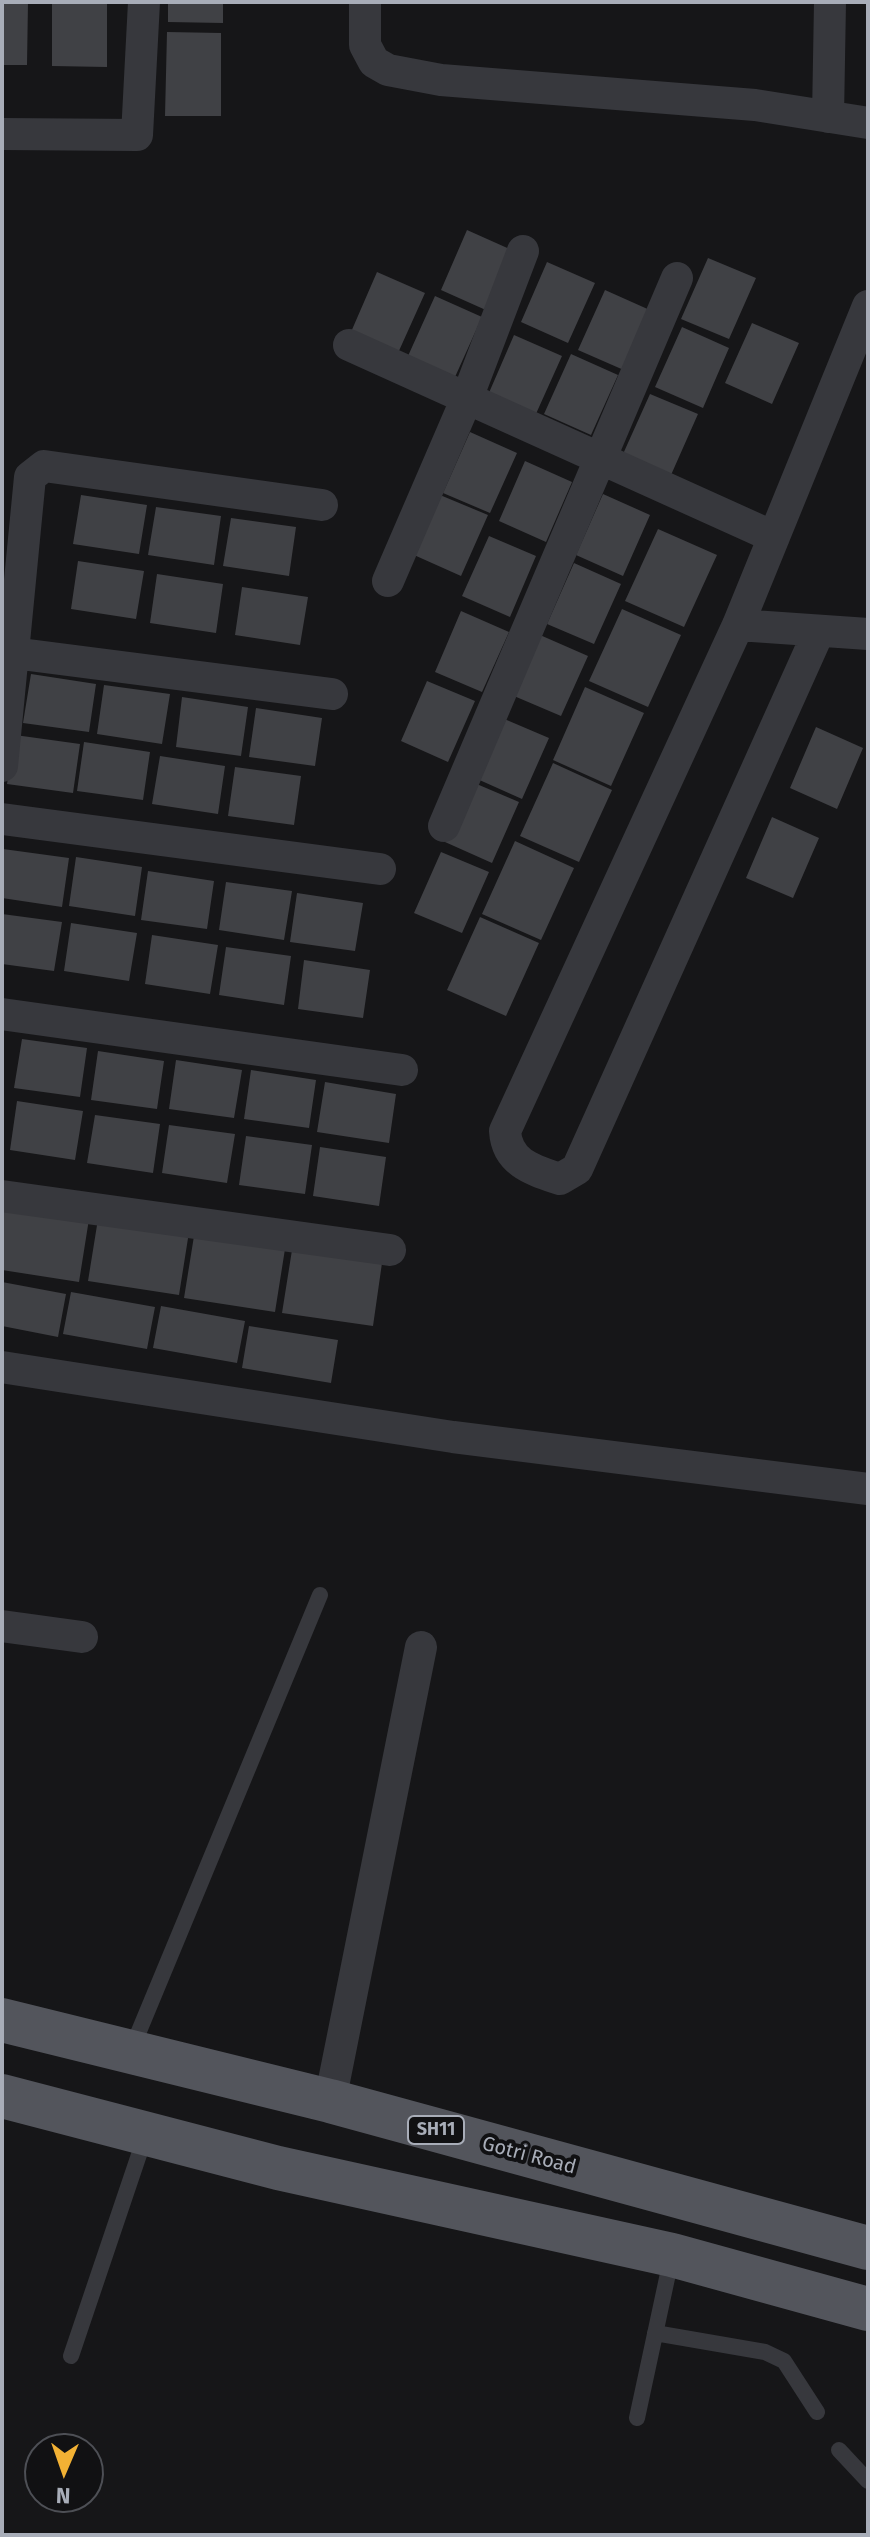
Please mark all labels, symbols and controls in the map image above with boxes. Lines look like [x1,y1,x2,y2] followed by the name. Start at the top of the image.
[408,2116,464,2144] road number: SH11
[479,2132,579,2180] street label: Gotri Road
[24,2433,104,2513] north arrow
[55,2482,71,2509] text: N

